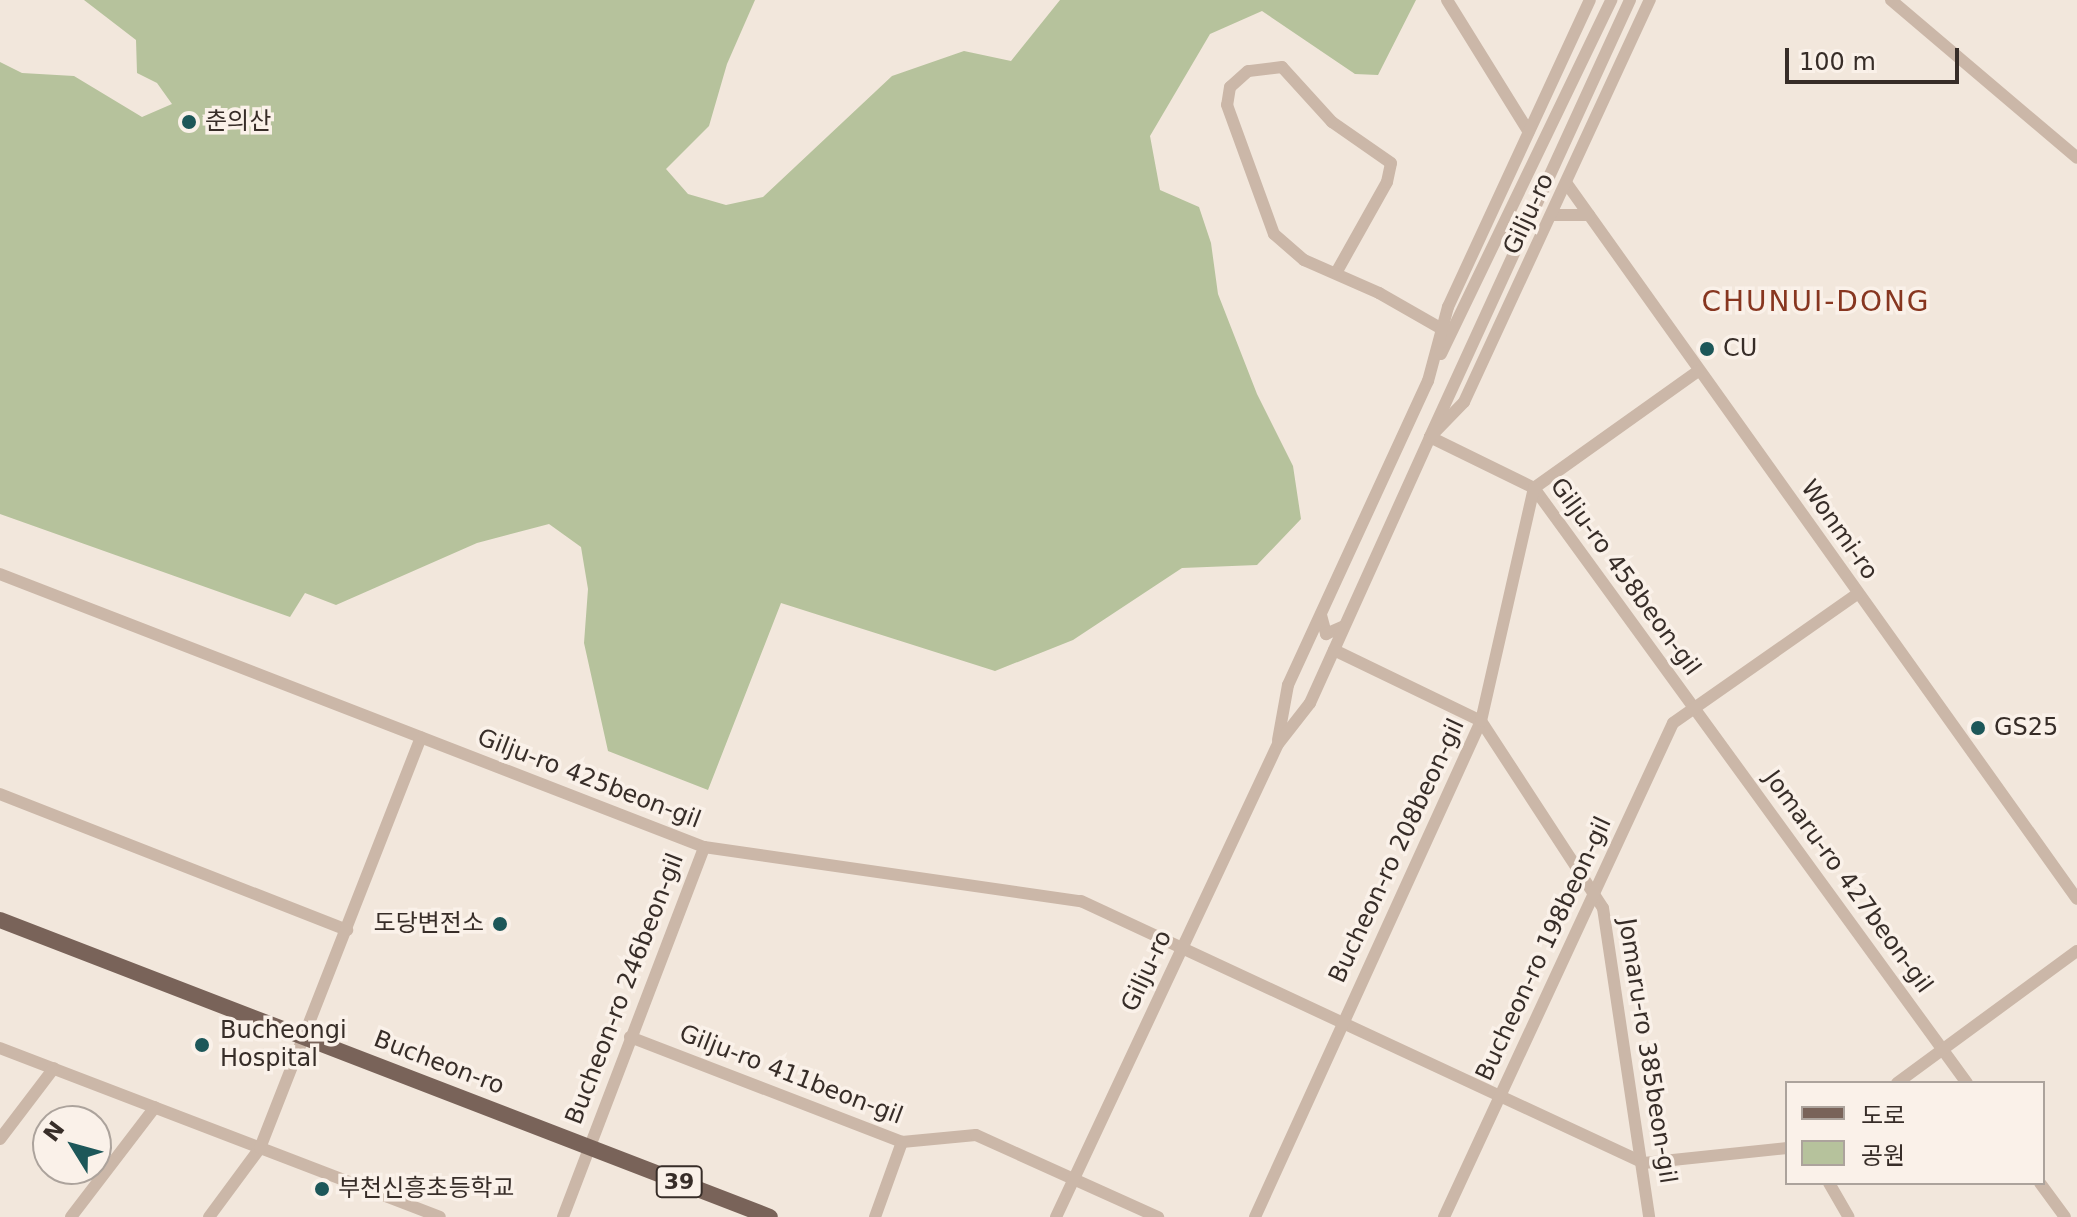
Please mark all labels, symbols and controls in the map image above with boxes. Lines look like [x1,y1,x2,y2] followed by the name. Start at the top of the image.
[1789,32,1963,82] scale bar
[1799,48,1876,76] text: 100 m
[205,108,271,136] place label: 춘의산
[180,113,198,131] marker: 춘의산
[1498,169,1560,259] street label: Gilju-ro
[1701,285,1931,319] district label: CHUNUI-DONG
[1723,335,1757,363] place label: CU
[1698,340,1716,358] marker: CU
[1544,473,1706,681] street label: Gilju-ro 458beon-gil
[1794,475,1884,585] street label: Wonmi-ro
[1323,714,1471,988] street label: Bucheon-ro 208beon-gil
[1994,714,2058,742] place label: GS25
[1969,719,1987,737] marker: GS25
[473,723,705,835] street label: Gilju-ro 425beon-gil
[1758,765,1938,999] street label: Jomaru-ro 427beon-gil
[1470,812,1618,1086] street label: Bucheon-ro 198beon-gil
[560,849,690,1129] street label: Bucheon-ro 246beon-gil
[374,910,484,938] place label: 도당변전소
[491,915,509,933] marker: 도당변전소
[1612,916,1682,1186] street label: Jomaru-ro 385beon-gil
[1116,926,1178,1016] street label: Gilju-ro
[220,1017,347,1073] place label: Bucheongi Hospital
[675,1019,907,1131] street label: Gilju-ro 411beon-gil
[370,1025,508,1101] street label: Bucheon-ro
[191,1034,213,1056] marker: Bucheongi Hospital
[1785,1081,2045,1185] legend
[1861,1102,1905,1130] text: 도로
[32,1105,112,1185] north arrow
[38,1117,70,1146] text: N
[1861,1142,1905,1170] text: 공원
[655,1164,703,1200] road number: 39
[338,1175,515,1203] place label: 부천신흥초등학교
[313,1180,331,1198] marker: 부천신흥초등학교

